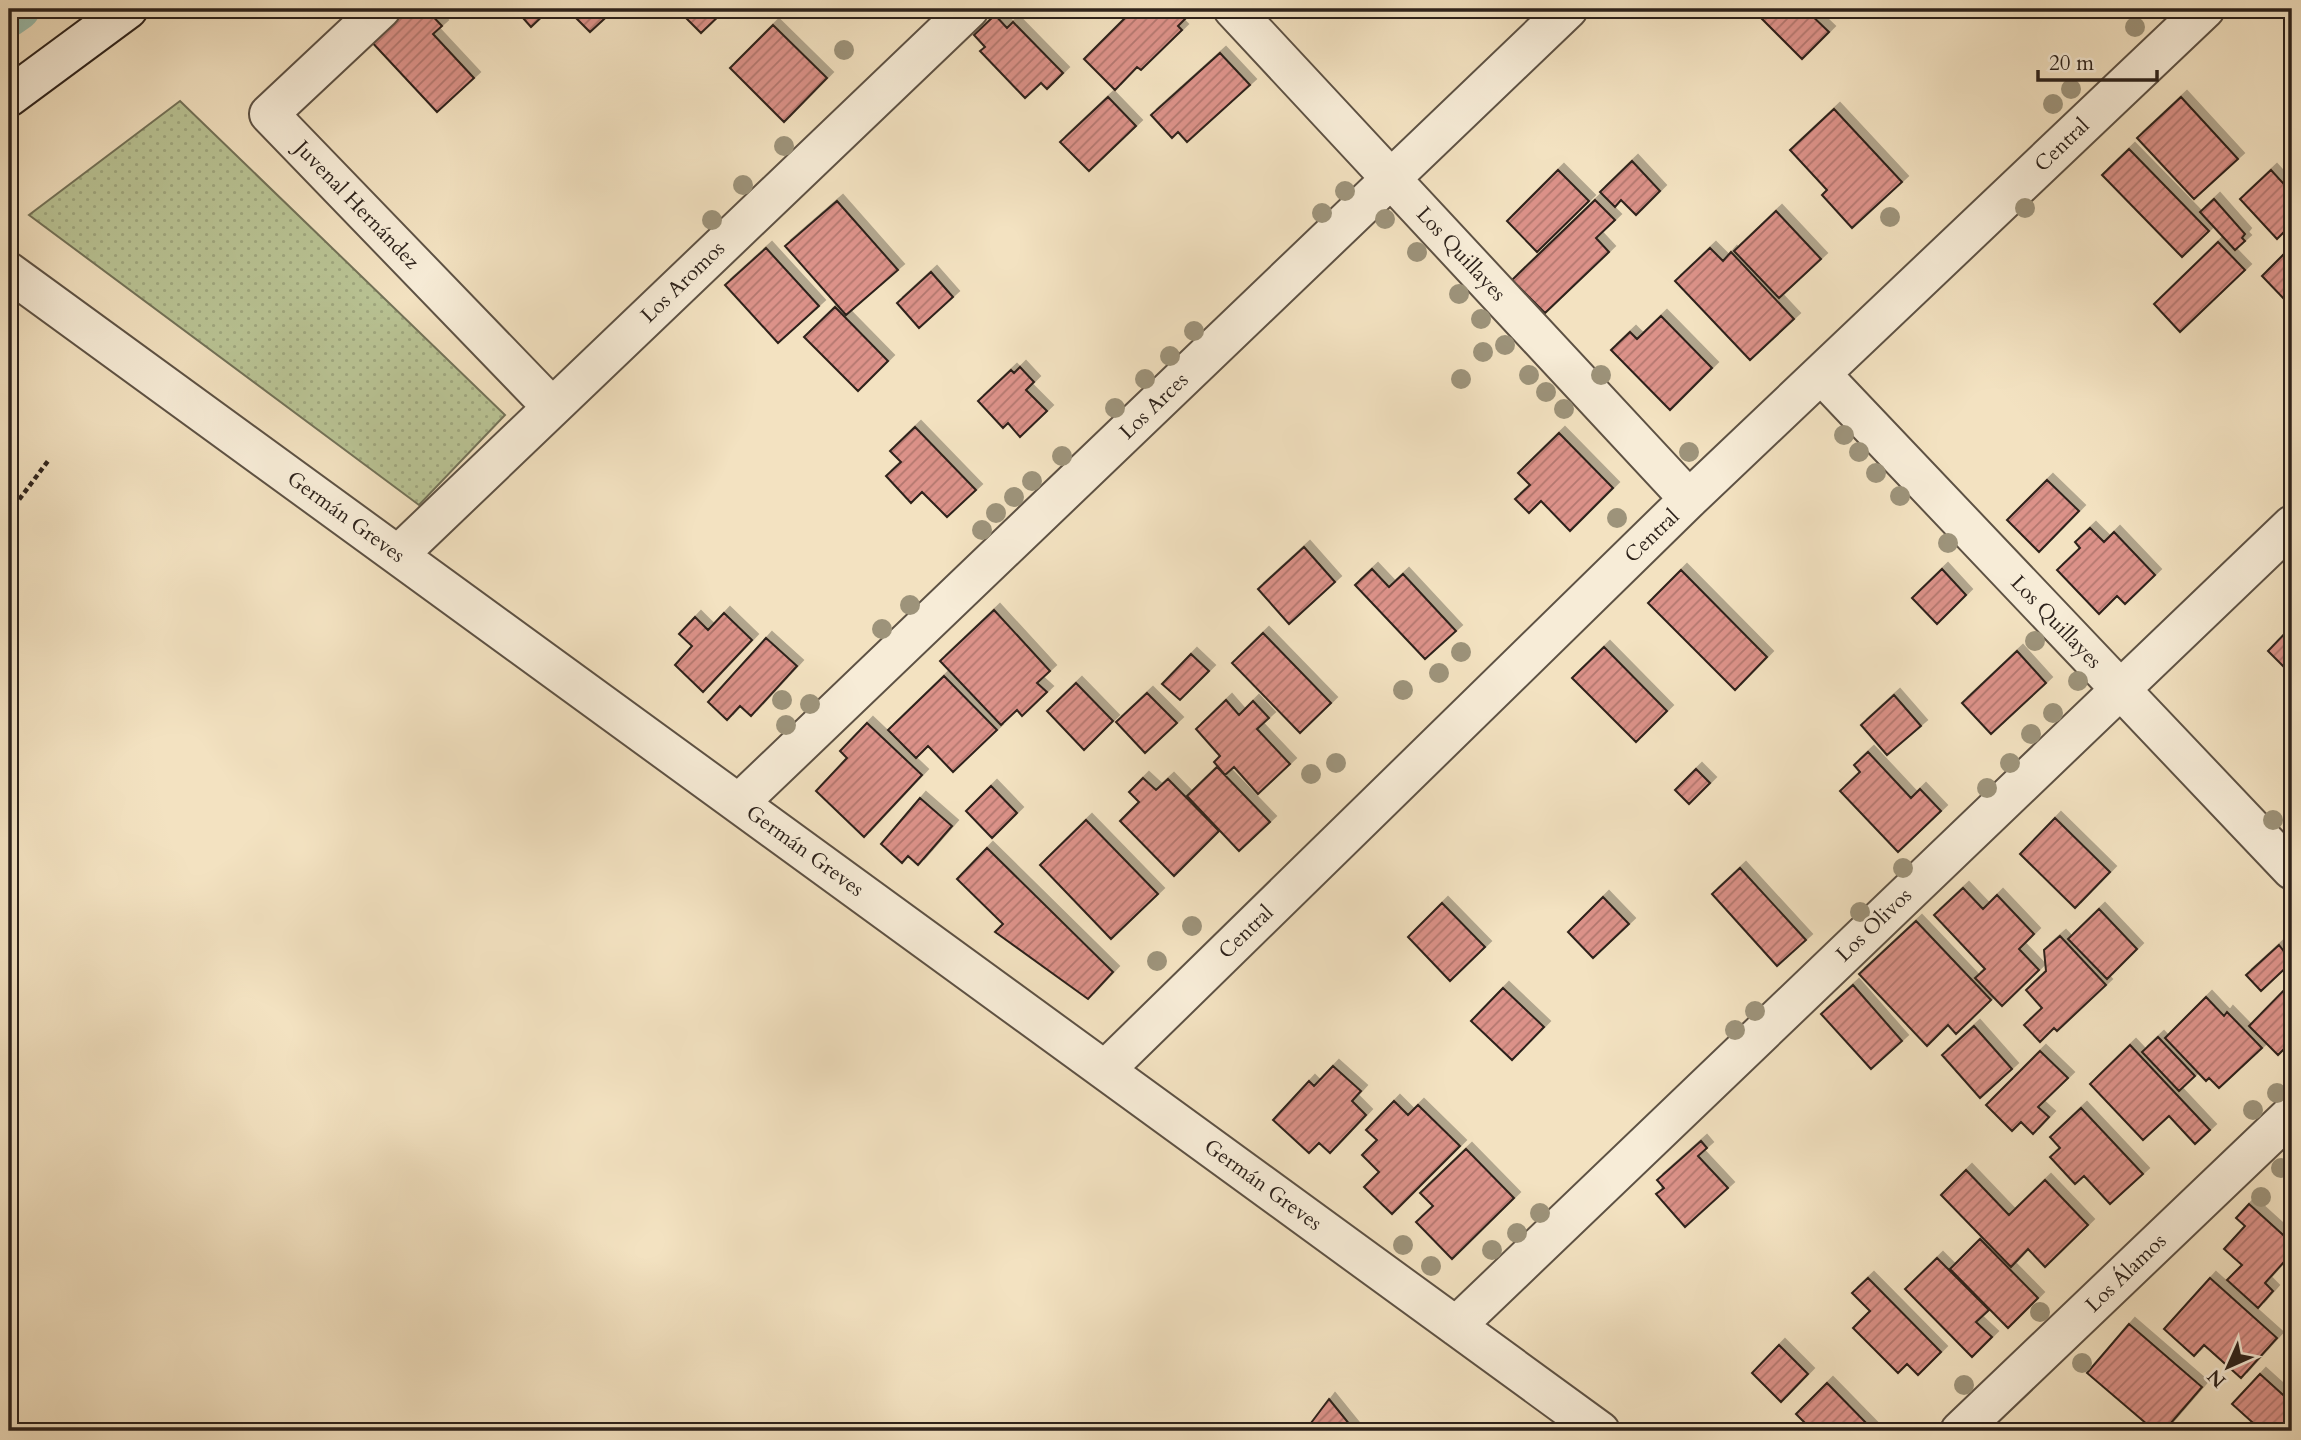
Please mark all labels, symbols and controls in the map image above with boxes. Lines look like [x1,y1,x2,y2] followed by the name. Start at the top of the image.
[2038,38,2158,82] scale bar
[2049,49,2094,78] text: 20 m
[2028,112,2096,178] street label: Central
[286,132,426,276] street label: Juvenal Hernández
[1410,200,1512,308] street label: Los Quillayes
[635,234,731,330] street label: Los Aromos
[1113,366,1195,446] street label: Los Arces
[281,464,411,570] street label: Germán Greves
[1618,503,1686,569] street label: Central
[2004,569,2108,675] street label: Los Quillayes
[740,798,870,904] street label: Germán Greves
[1830,882,1918,968] street label: Los Olivos
[1212,899,1280,965] street label: Central
[1198,1132,1328,1238] street label: Germán Greves
[2079,1227,2173,1319] street label: Los Álamos
[2192,1332,2262,1402] north arrow
[2201,1363,2232,1393] text: N

